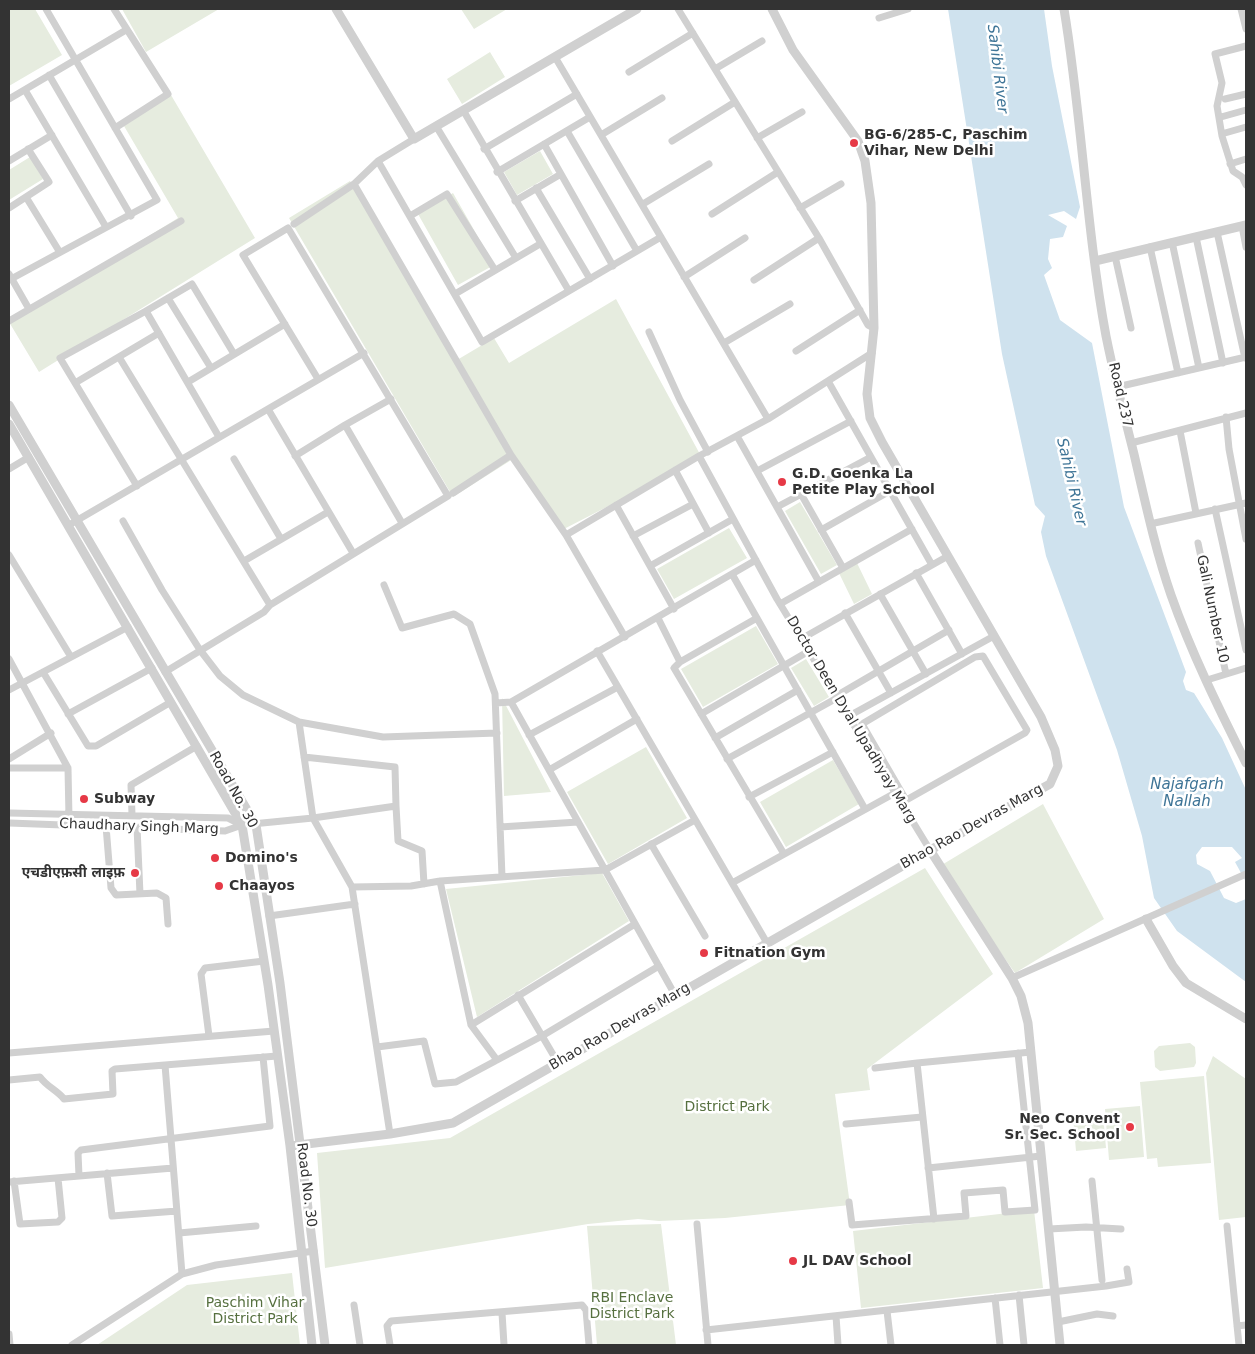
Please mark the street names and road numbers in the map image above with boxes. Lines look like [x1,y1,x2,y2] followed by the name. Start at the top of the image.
[1104,361,1136,429] street label: Road 237
[1192,553,1232,665] street label: Gali Number 10
[782,613,920,827] street label: Doctor Deen Dyal Upadhyay Marg
[205,749,261,831] street label: Road No. 30
[898,781,1046,873] street label: Bhao Rao Devras Marg
[59,816,219,838] street label: Chaudhary Singh Marg
[547,980,693,1074] street label: Bhao Rao Devras Marg
[292,1142,320,1228] street label: Road No. 30

